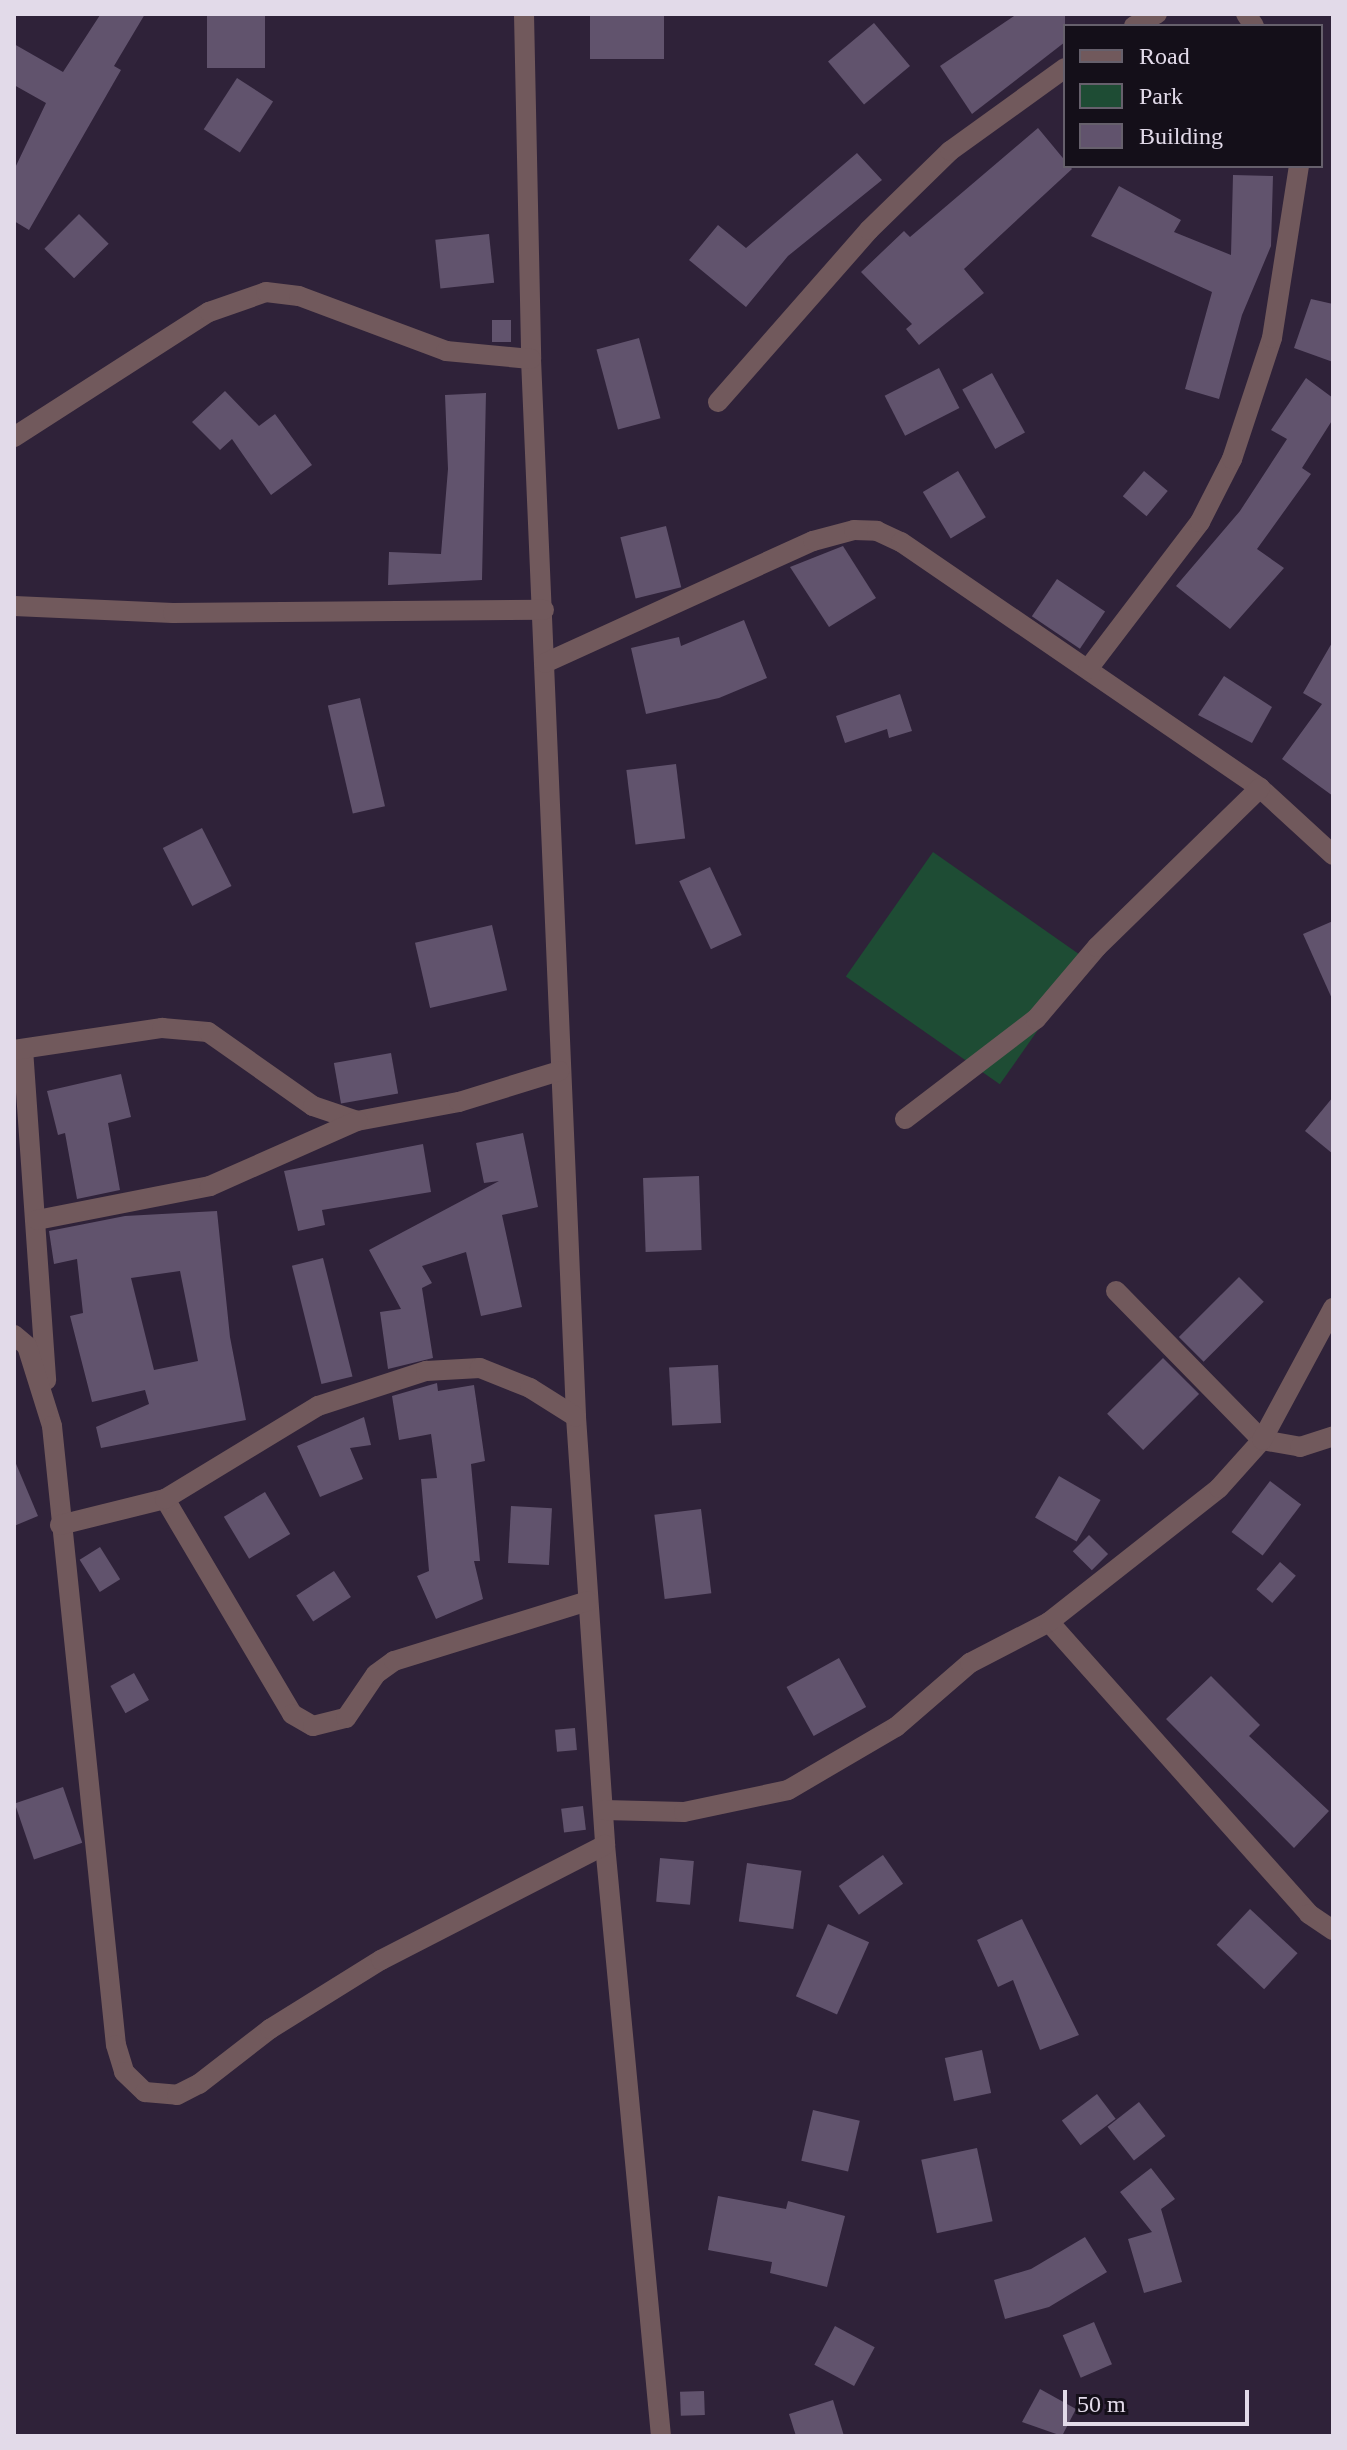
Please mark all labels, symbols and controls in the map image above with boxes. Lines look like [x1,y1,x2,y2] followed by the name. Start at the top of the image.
[1063,24,1323,168] legend
[1139,43,1190,69] text: Road
[1139,83,1183,109] text: Park
[1139,123,1223,149] text: Building
[1067,2374,1253,2424] scale bar
[1077,2391,1126,2417] text: 50 m

